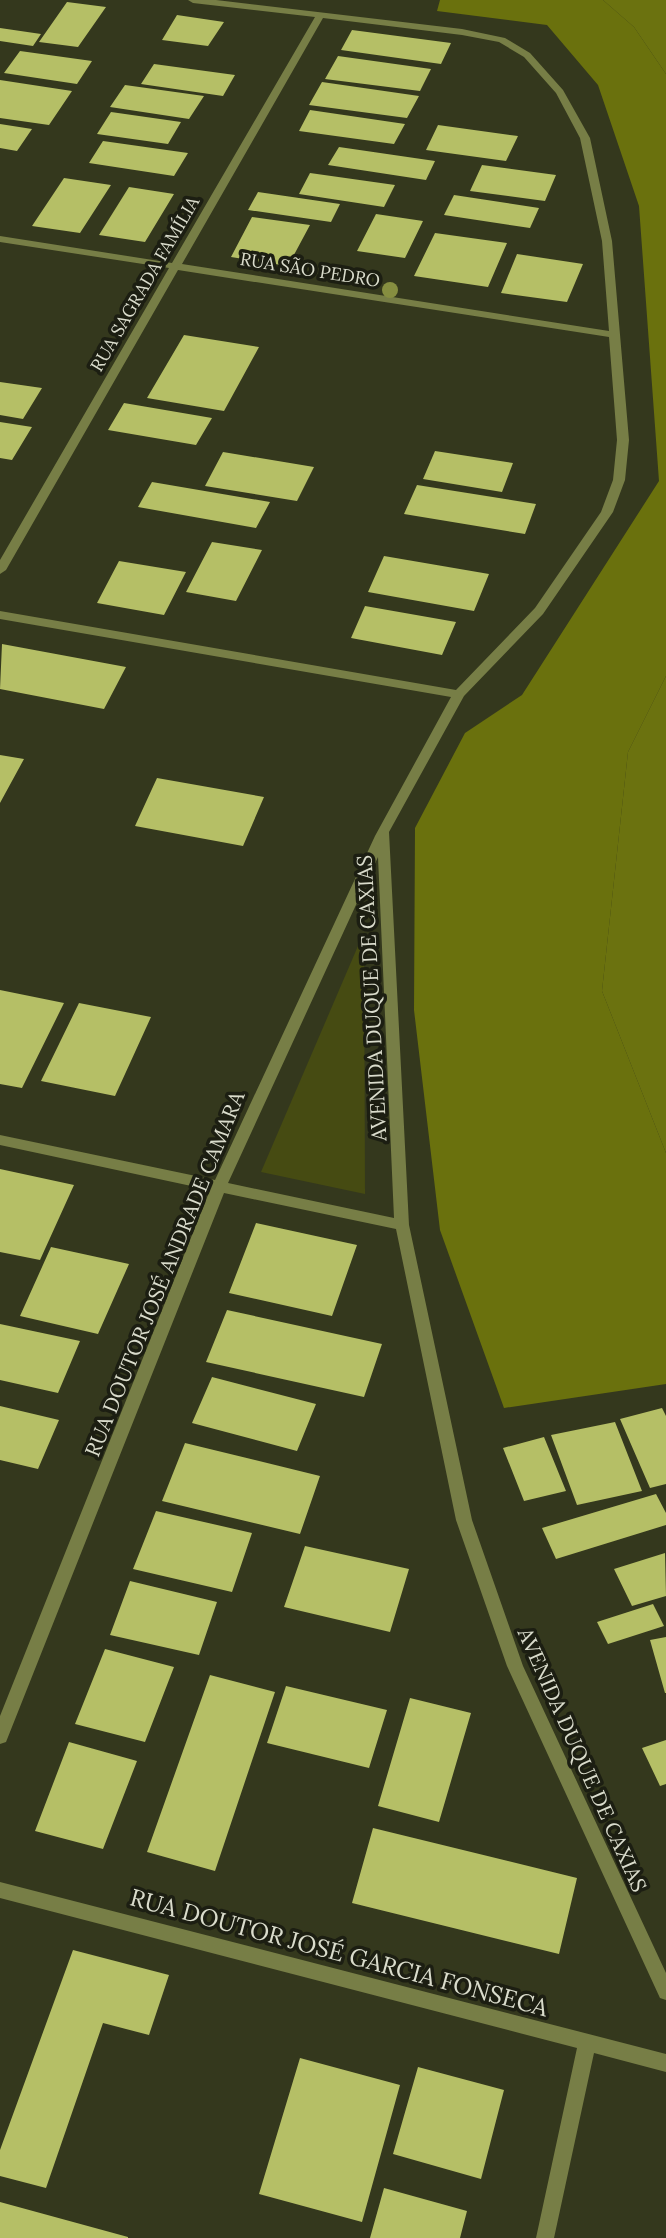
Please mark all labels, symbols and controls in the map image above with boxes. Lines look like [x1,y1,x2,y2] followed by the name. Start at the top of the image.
[85,191,205,376] street label: RUA SAGRADA FAMÍLIA
[238,247,382,292] street label: RUA SÃO PEDRO
[351,854,393,1143] street label: AVENIDA DUQUE DE CAXIAS
[79,1086,251,1461] street label: RUA DOUTOR JOSÉ ANDRADE CAMARA
[511,1623,653,1896] street label: AVENIDA DUQUE DE CAXIAS
[127,1882,553,2024] street label: RUA DOUTOR JOSÉ GARCIA FONSECA

